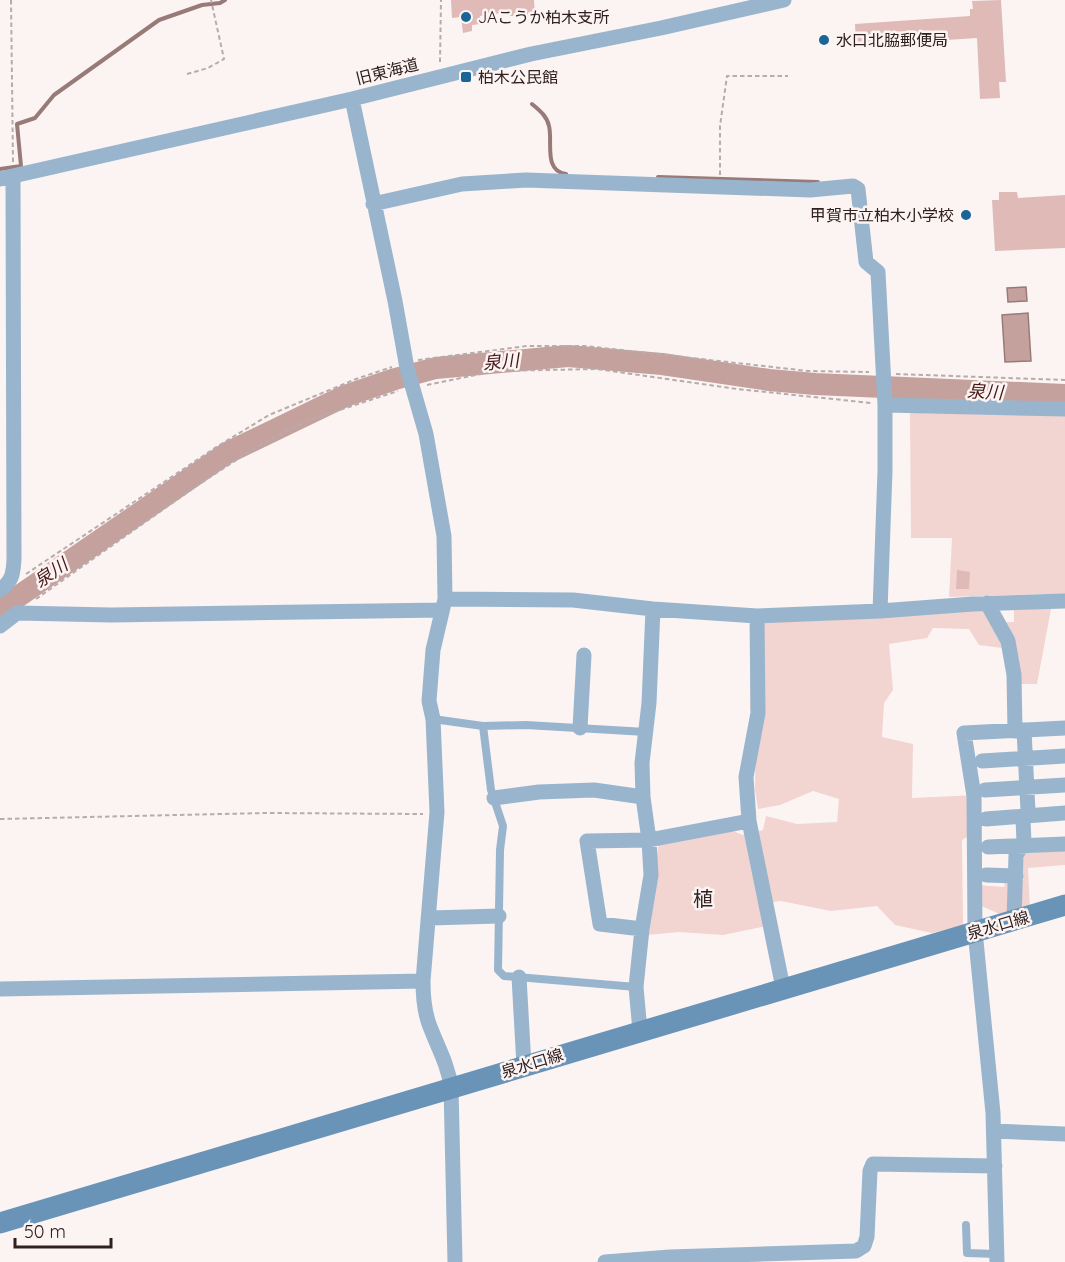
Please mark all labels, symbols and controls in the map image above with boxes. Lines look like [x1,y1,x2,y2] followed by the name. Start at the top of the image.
[478,7,609,27] place label: JAこうか柏木支所
[459,10,473,24] marker: JAこうか柏木支所
[836,30,948,50] place label: 水口北脇郵便局
[817,33,831,47] marker: 水口北脇郵便局
[354,54,420,88] street label: 旧東海道
[478,67,558,87] place label: 柏木公民館
[459,70,473,84] marker: 柏木公民館
[810,205,954,225] place label: 甲賀市立柏木小学校
[959,208,973,222] marker: 甲賀市立柏木小学校
[482,348,522,375] water label: 泉川
[966,379,1006,404] water label: 泉川
[29,552,74,592] water label: 泉川
[693,886,713,911] district label: 植
[964,907,1032,943] street label: 泉水口線
[498,1044,566,1082] street label: 泉水口線
[15,1211,111,1249] scale bar
[24,1220,66,1243] text: 50 m

